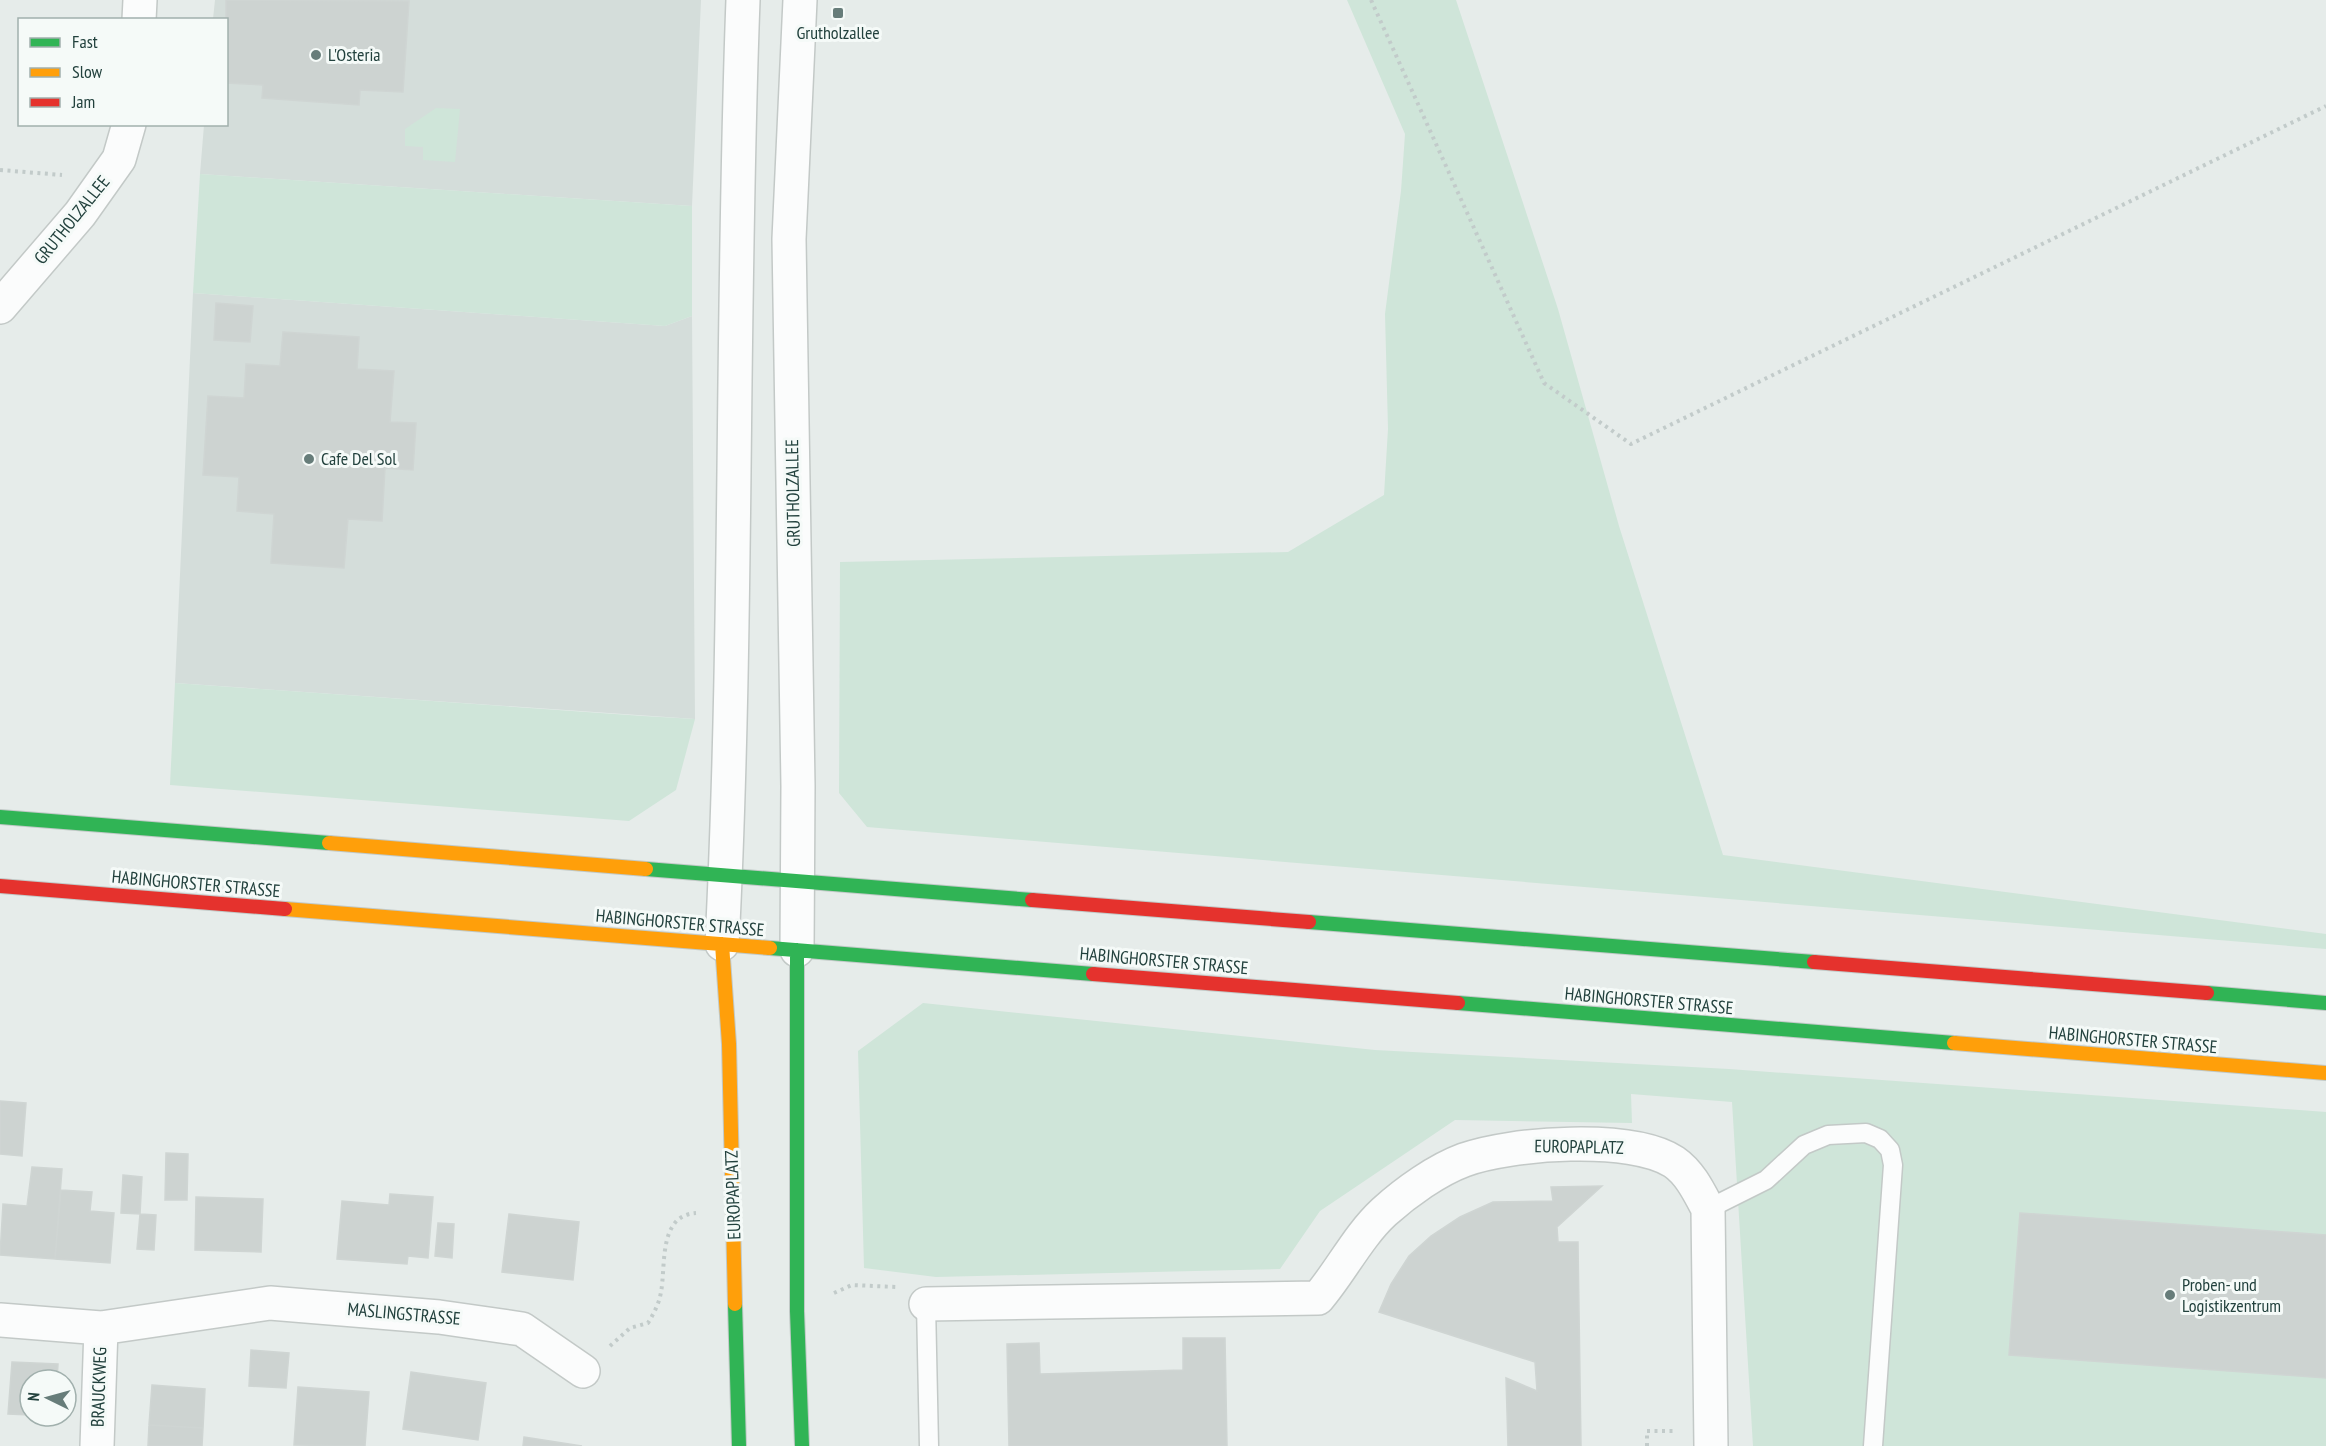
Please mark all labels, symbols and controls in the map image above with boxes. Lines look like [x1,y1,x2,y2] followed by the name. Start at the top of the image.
[831,6,845,20] marker: Grutholzallee
[18,18,228,126] legend
[796,21,880,44] place label: Grutholzallee
[72,30,98,53] text: Fast
[328,43,381,66] place label: L'Osteria
[309,48,323,62] marker: L'Osteria
[72,60,103,83] text: Slow
[71,90,95,113] text: Jam
[29,171,114,269] street label: GRUTHOLZALLEE
[780,439,805,547] street label: GRUTHOLZALLEE
[321,447,397,470] place label: Cafe Del Sol
[302,452,316,466] marker: Cafe Del Sol
[111,865,281,902] street label: HABINGHORSTER STRASSE
[595,904,765,941] street label: HABINGHORSTER STRASSE
[1079,942,1249,979] street label: HABINGHORSTER STRASSE
[1564,982,1734,1019] street label: HABINGHORSTER STRASSE
[2048,1021,2218,1058] street label: HABINGHORSTER STRASSE
[1534,1134,1624,1159] street label: EUROPAPLATZ
[719,1150,746,1240] street label: EUROPAPLATZ
[2182,1273,2281,1317] place label: Proben- und Logistikzentrum
[2163,1288,2177,1302] marker: Proben- und Logistikzentrum
[346,1297,462,1330] street label: MASLINGSTRASSE
[86,1346,111,1427] street label: BRAUCKWEG
[18,1368,78,1428] north arrow
[23,1392,43,1402] text: N

